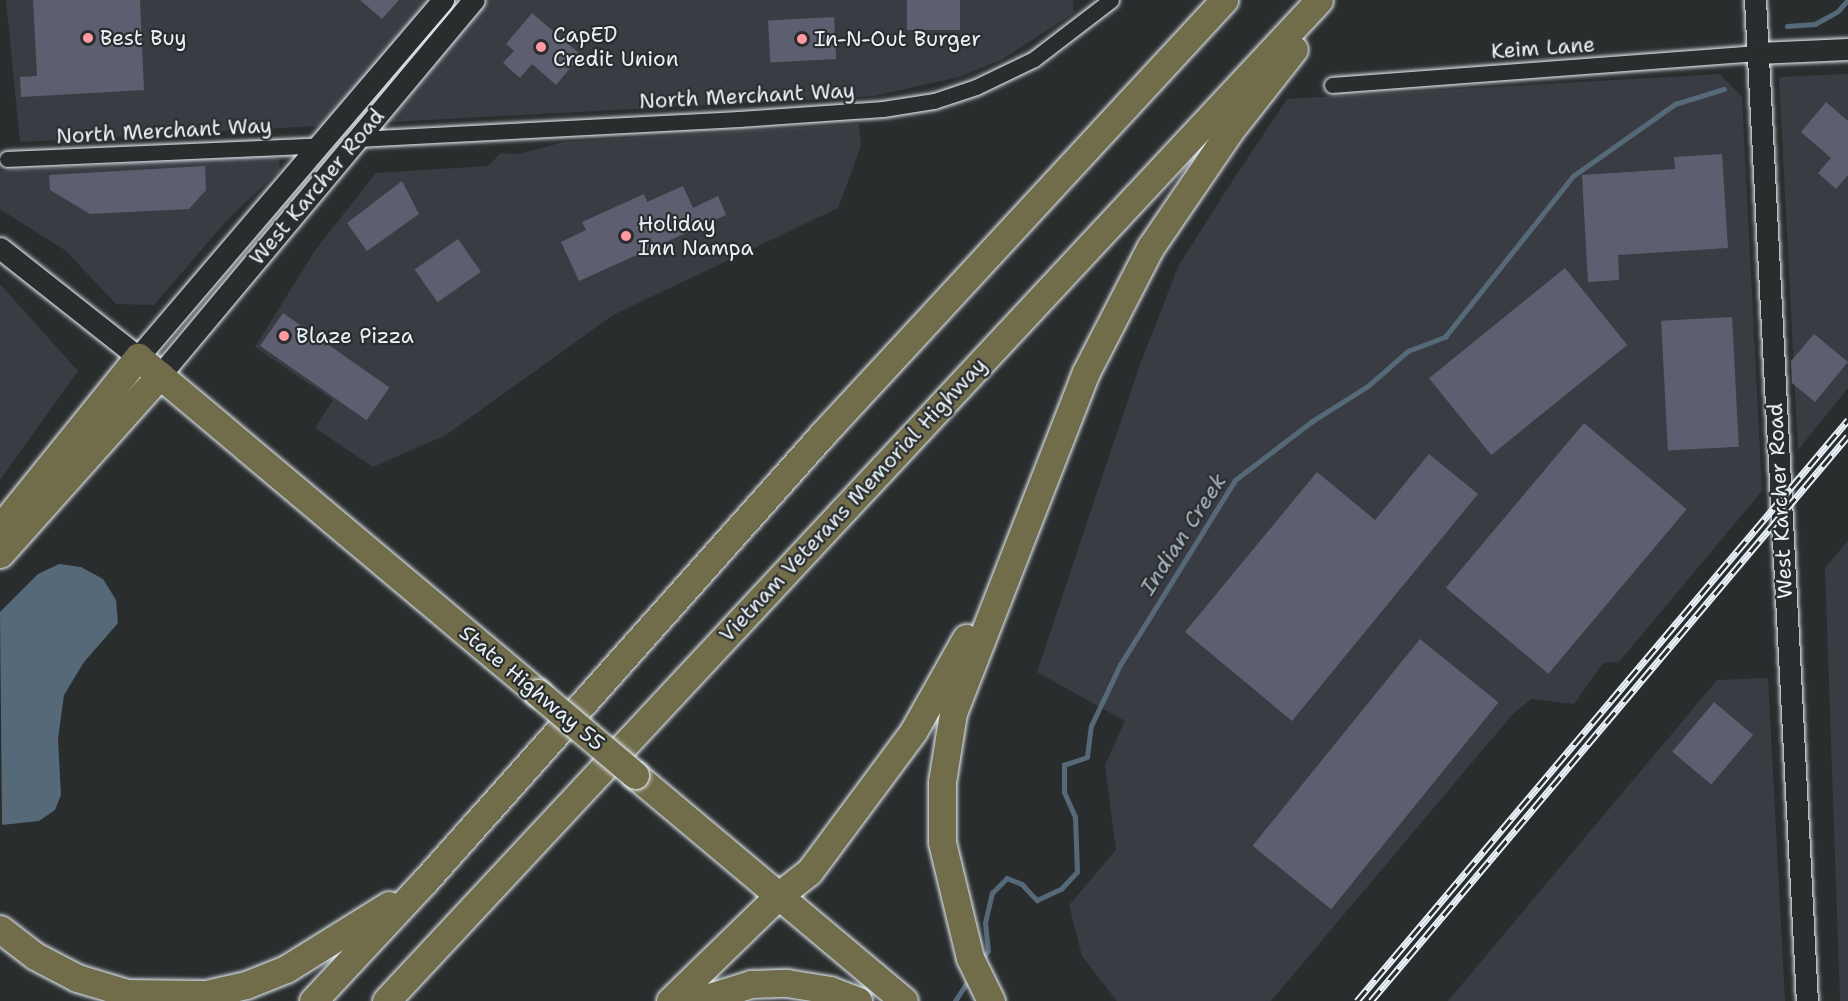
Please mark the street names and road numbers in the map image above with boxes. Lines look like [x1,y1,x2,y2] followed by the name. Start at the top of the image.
[1490,32,1596,64] street label: Keim Lane
[638,78,856,114] street label: North Merchant Way
[244,104,390,270] street label: West Karcher Road
[55,113,273,149] street label: North Merchant Way
[714,353,992,647] street label: Vietnam Veterans Memorial Highway
[1762,402,1798,600] street label: West Karcher Road
[454,620,610,756] street label: State Highway 55

